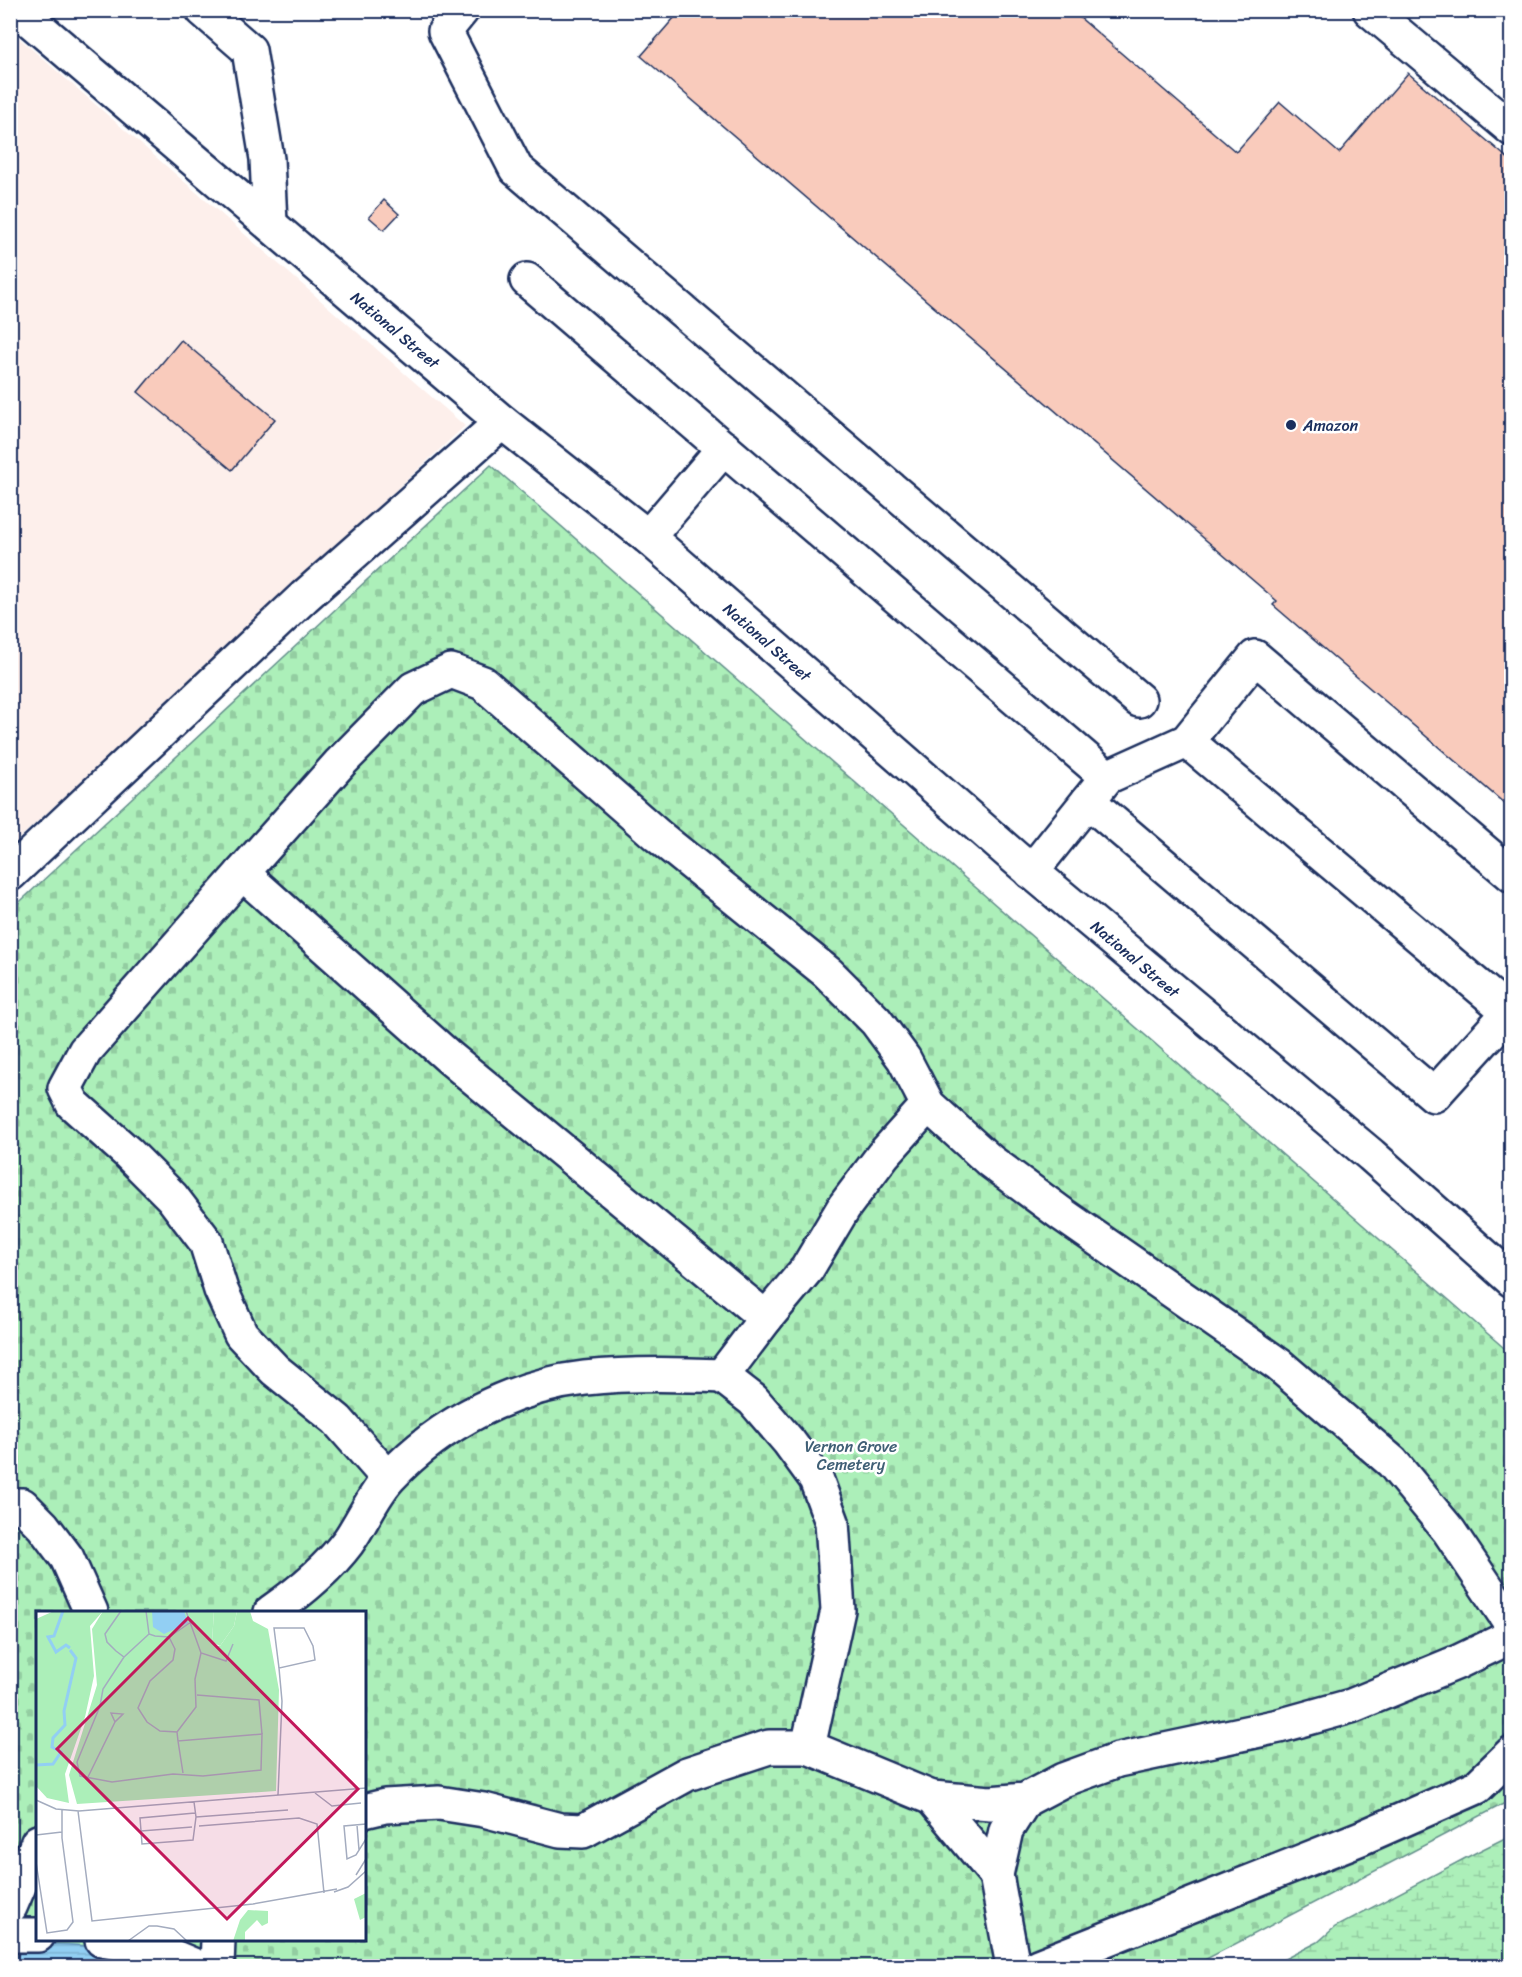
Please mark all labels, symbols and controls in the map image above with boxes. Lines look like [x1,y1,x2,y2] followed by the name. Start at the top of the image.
[344,284,447,377] street label: National Street
[1302,411,1359,440] place label: Amazon
[1284,418,1298,432] marker: Amazon
[716,595,818,689] street label: National Street
[1084,913,1187,1006] street label: National Street
[805,1432,897,1479] park label: Vernon Grove Cemetery
[36,1611,366,1941] inset map

